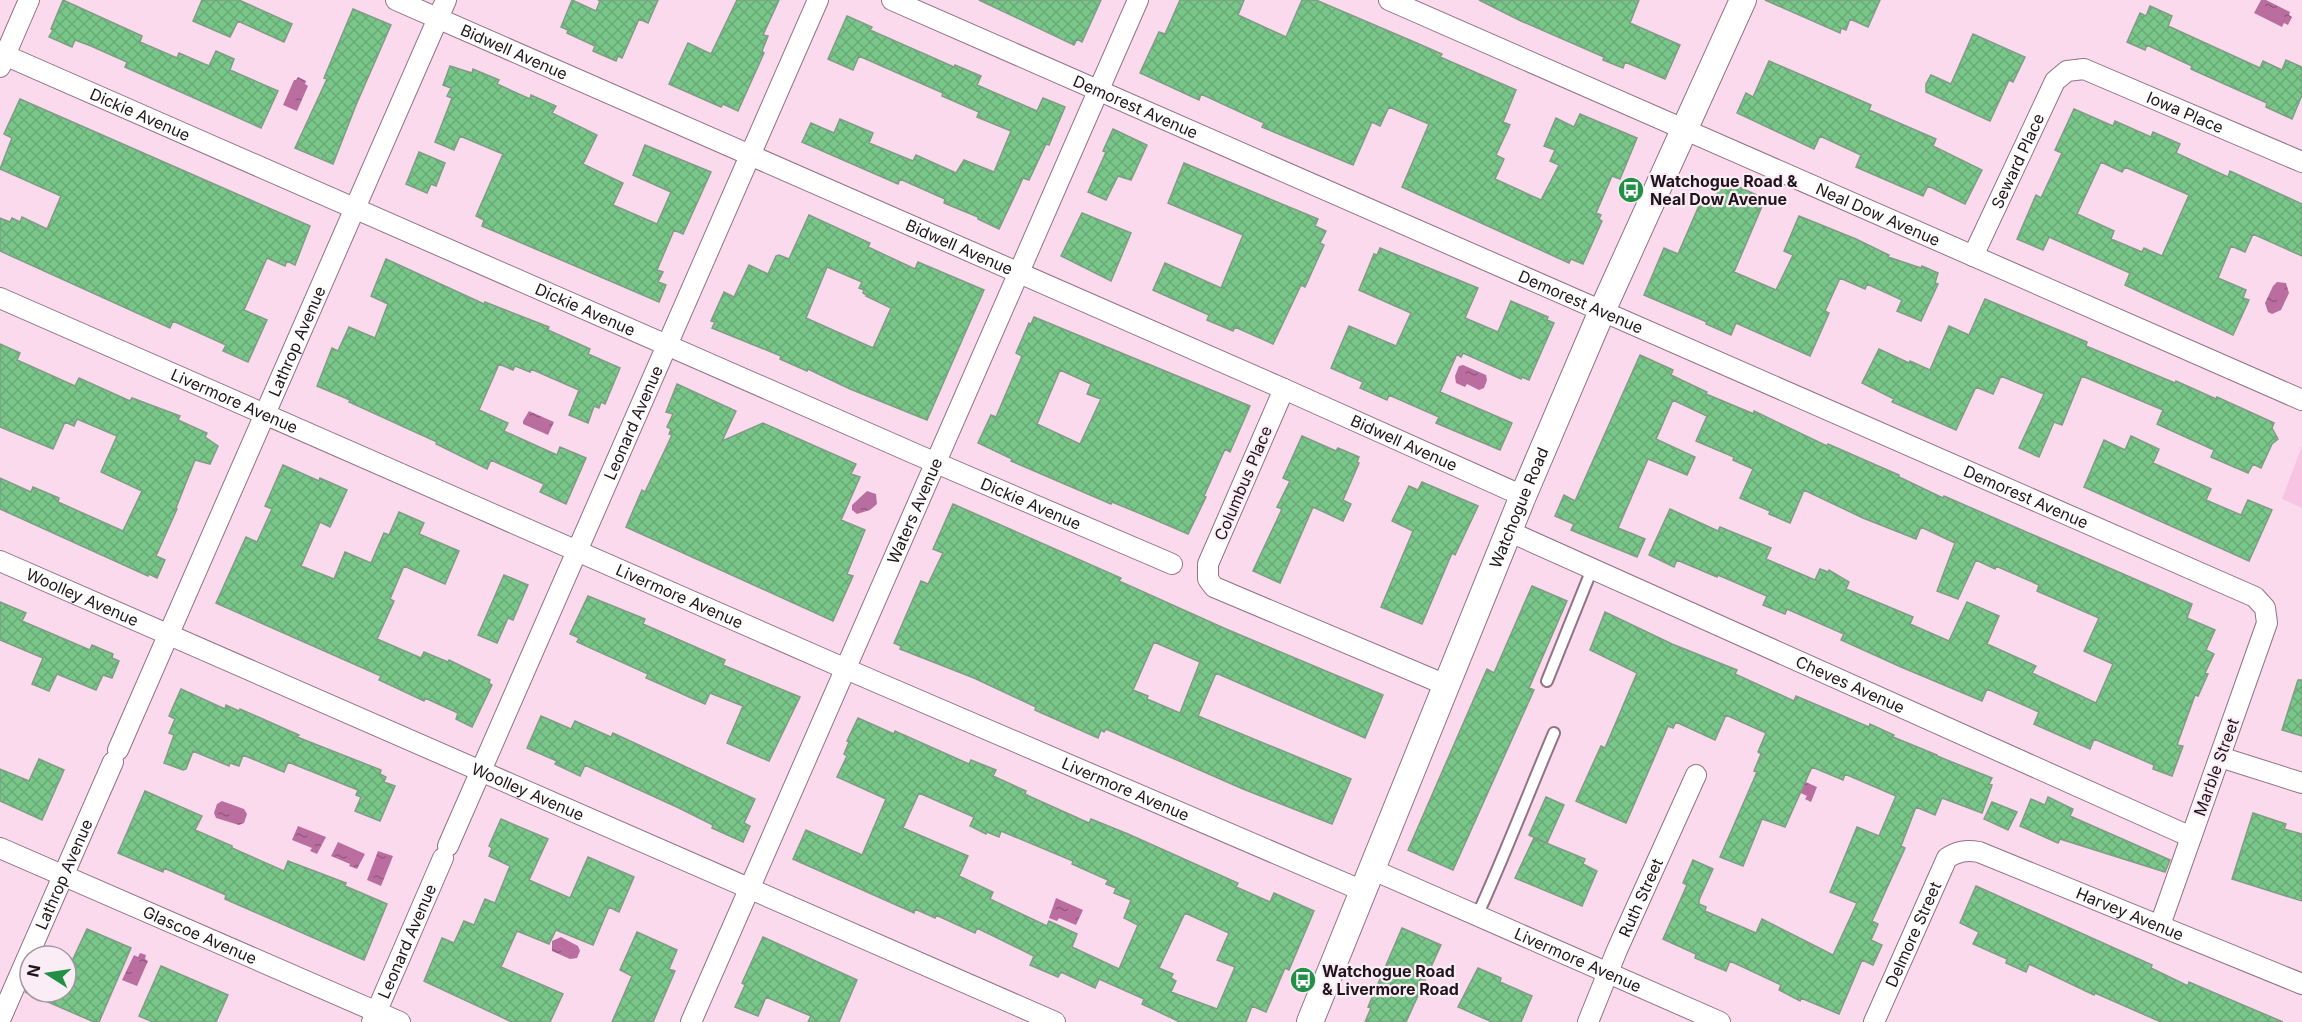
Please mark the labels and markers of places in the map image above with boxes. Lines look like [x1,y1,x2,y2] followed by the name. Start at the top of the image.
[1650,171,1798,209] place label: Watchogue Road & Neal Dow Avenue
[1616,175,1646,205] bus stop icon: Watchogue Road & Neal Dow Avenue
[1322,961,1459,999] place label: Watchogue Road & Livermore Road
[1288,965,1318,995] bus stop icon: Watchogue Road & Livermore Road

